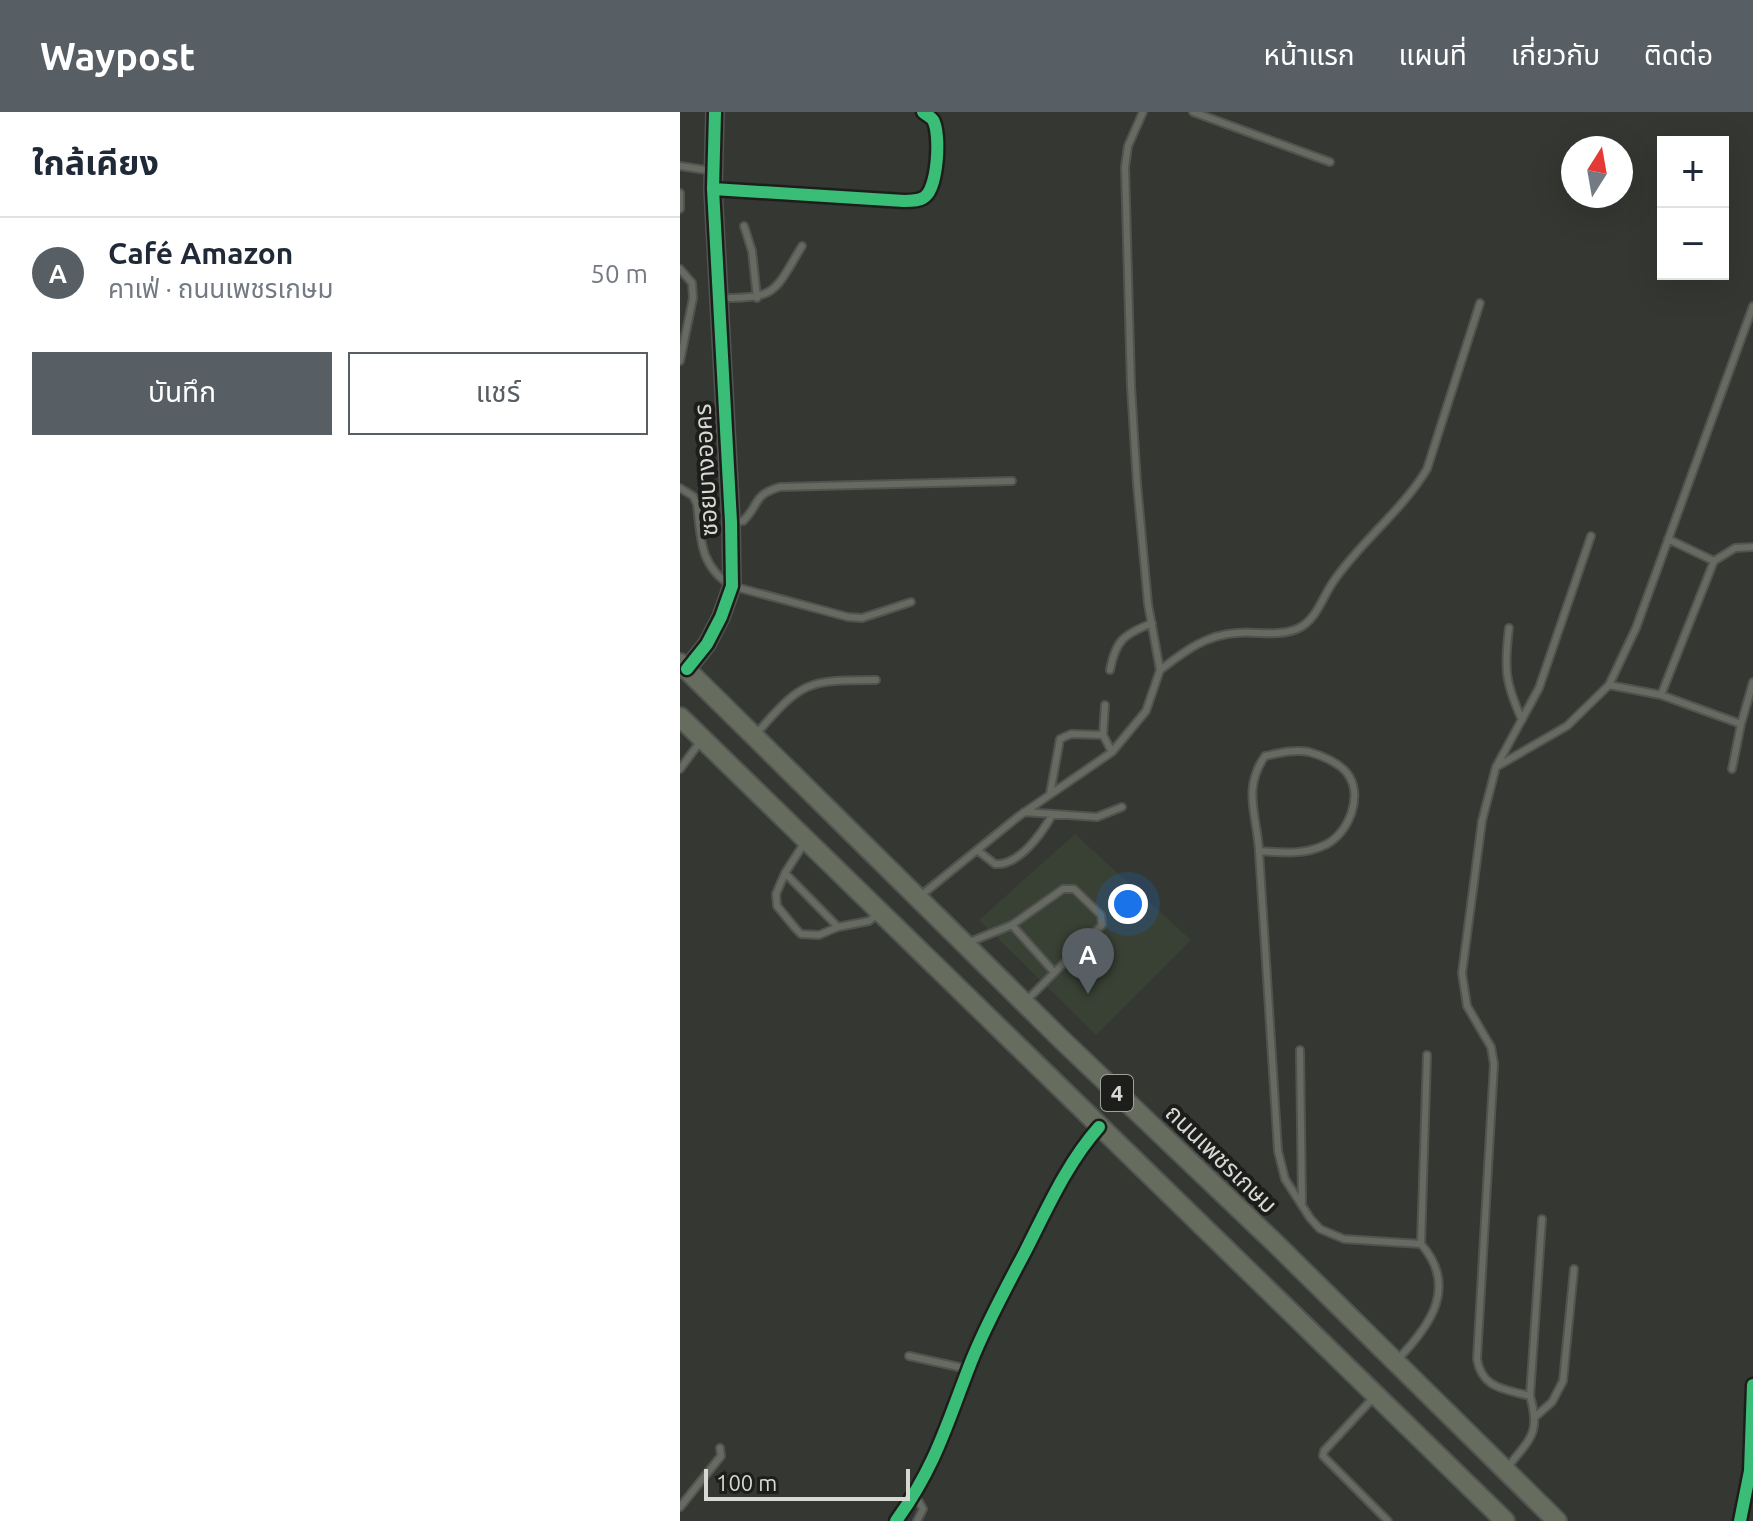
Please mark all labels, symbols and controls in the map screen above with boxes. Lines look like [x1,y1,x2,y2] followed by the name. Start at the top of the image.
[40,35,195,77] text: Waypost
[1264,39,1355,70] text: หน้าแรก
[1399,39,1467,70] text: แผนที่
[1511,39,1600,70] text: เกี่ยวกับ
[1644,39,1713,70] text: ติดต่อ
[1561,136,1633,208] north arrow
[1657,136,1729,280] map controls
[1657,136,1729,208] button: +
[32,143,159,181] text: ใกล้เคียง
[1657,208,1729,280] button: −
[108,236,293,270] text: Café Amazon
[49,259,67,288] text: A
[590,259,648,288] text: 50 m
[108,274,333,303] text: คาเฟ่ · ถนนเพชรเกษม
[32,352,332,435] button: บันทึก
[348,352,648,435] button: แชร์
[689,403,722,537] street label: ซอยบางออคร
[1108,884,1148,924] your location
[1062,928,1114,994] pin: A
[1101,1075,1133,1111] road number: 4
[1160,1099,1282,1218] street label: ถนนเพชรเกษม
[704,1465,910,1501] scale bar
[716,1470,777,1495] text: 100 m

